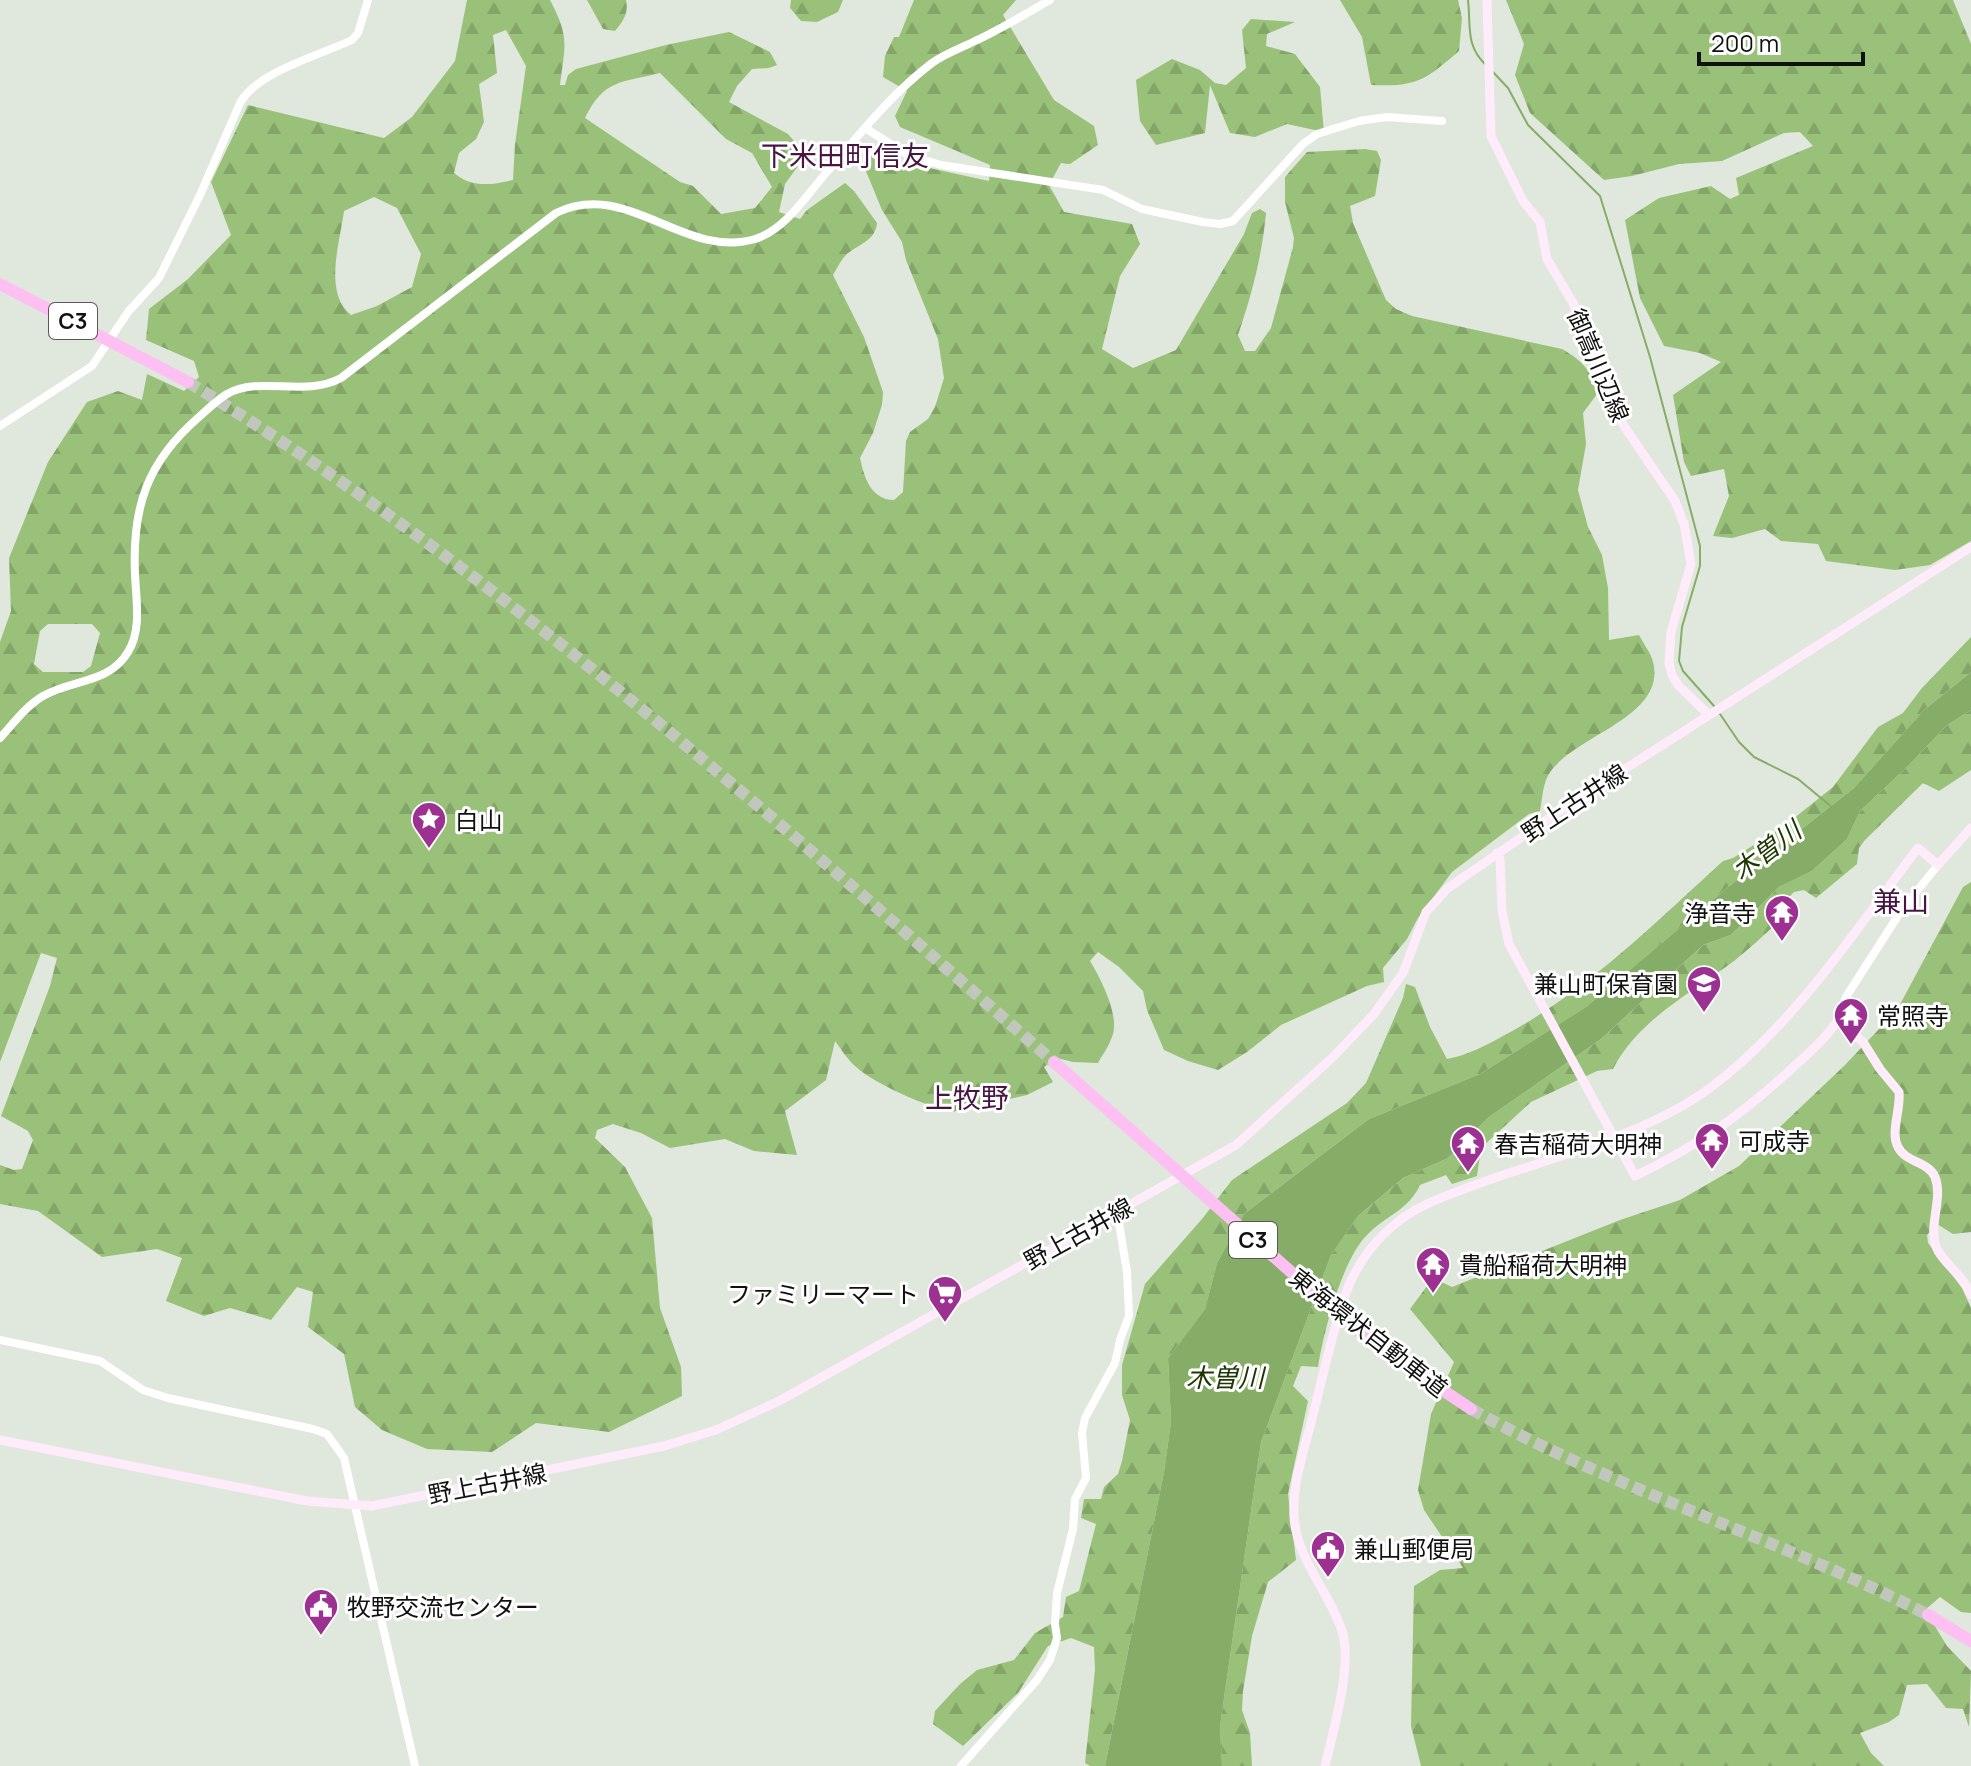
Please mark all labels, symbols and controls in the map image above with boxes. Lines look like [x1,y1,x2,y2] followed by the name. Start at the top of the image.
[1699,16,1863,66] scale bar
[1711,26,1779,59] text: 200 m
[761,136,929,174] district label: 下米田町信友
[49,303,97,339] road number: C3
[1560,303,1638,427] street label: 御嵩川辺線
[1515,755,1633,849] street label: 野上古井線
[410,800,448,850] place icon: 白山
[455,803,503,836] place label: 白山
[1724,810,1810,888] water label: 木曽川
[1873,882,1929,920] district label: 兼山
[1763,893,1801,943] temple icon: 浄音寺
[1684,896,1756,929] place label: 浄音寺
[1685,964,1723,1014] school or university icon: 兼山町保育園
[1534,967,1678,1000] place label: 兼山町保育園
[1832,996,1870,1046] temple icon: 常照寺
[1877,999,1949,1032] place label: 常照寺
[925,1078,1009,1116] district label: 上牧野
[1693,1121,1731,1171] temple icon: 可成寺
[1449,1124,1487,1174] temple icon: 春吉稲荷大明神
[1738,1124,1810,1157] place label: 可成寺
[1494,1127,1662,1160] place label: 春吉稲荷大明神
[1018,1189,1138,1277] street label: 野上古井線
[1229,1222,1277,1258] road number: C3
[1414,1245,1452,1295] temple icon: 貴船稲荷大明神
[1459,1248,1627,1281] place label: 貴船稲荷大明神
[1283,1260,1455,1404] street label: 東海環状自動車道
[926,1274,964,1324] supermarket icon: ファミリーマート
[727,1277,919,1310] place label: ファミリーマート
[1186,1359,1267,1395] water label: 木曽川
[425,1455,549,1511] street label: 野上古井線
[1309,1529,1347,1579] public building icon: 兼山郵便局
[1354,1532,1474,1565] place label: 兼山郵便局
[302,1587,340,1637] public building icon: 牧野交流センター
[347,1590,539,1623] place label: 牧野交流センター

